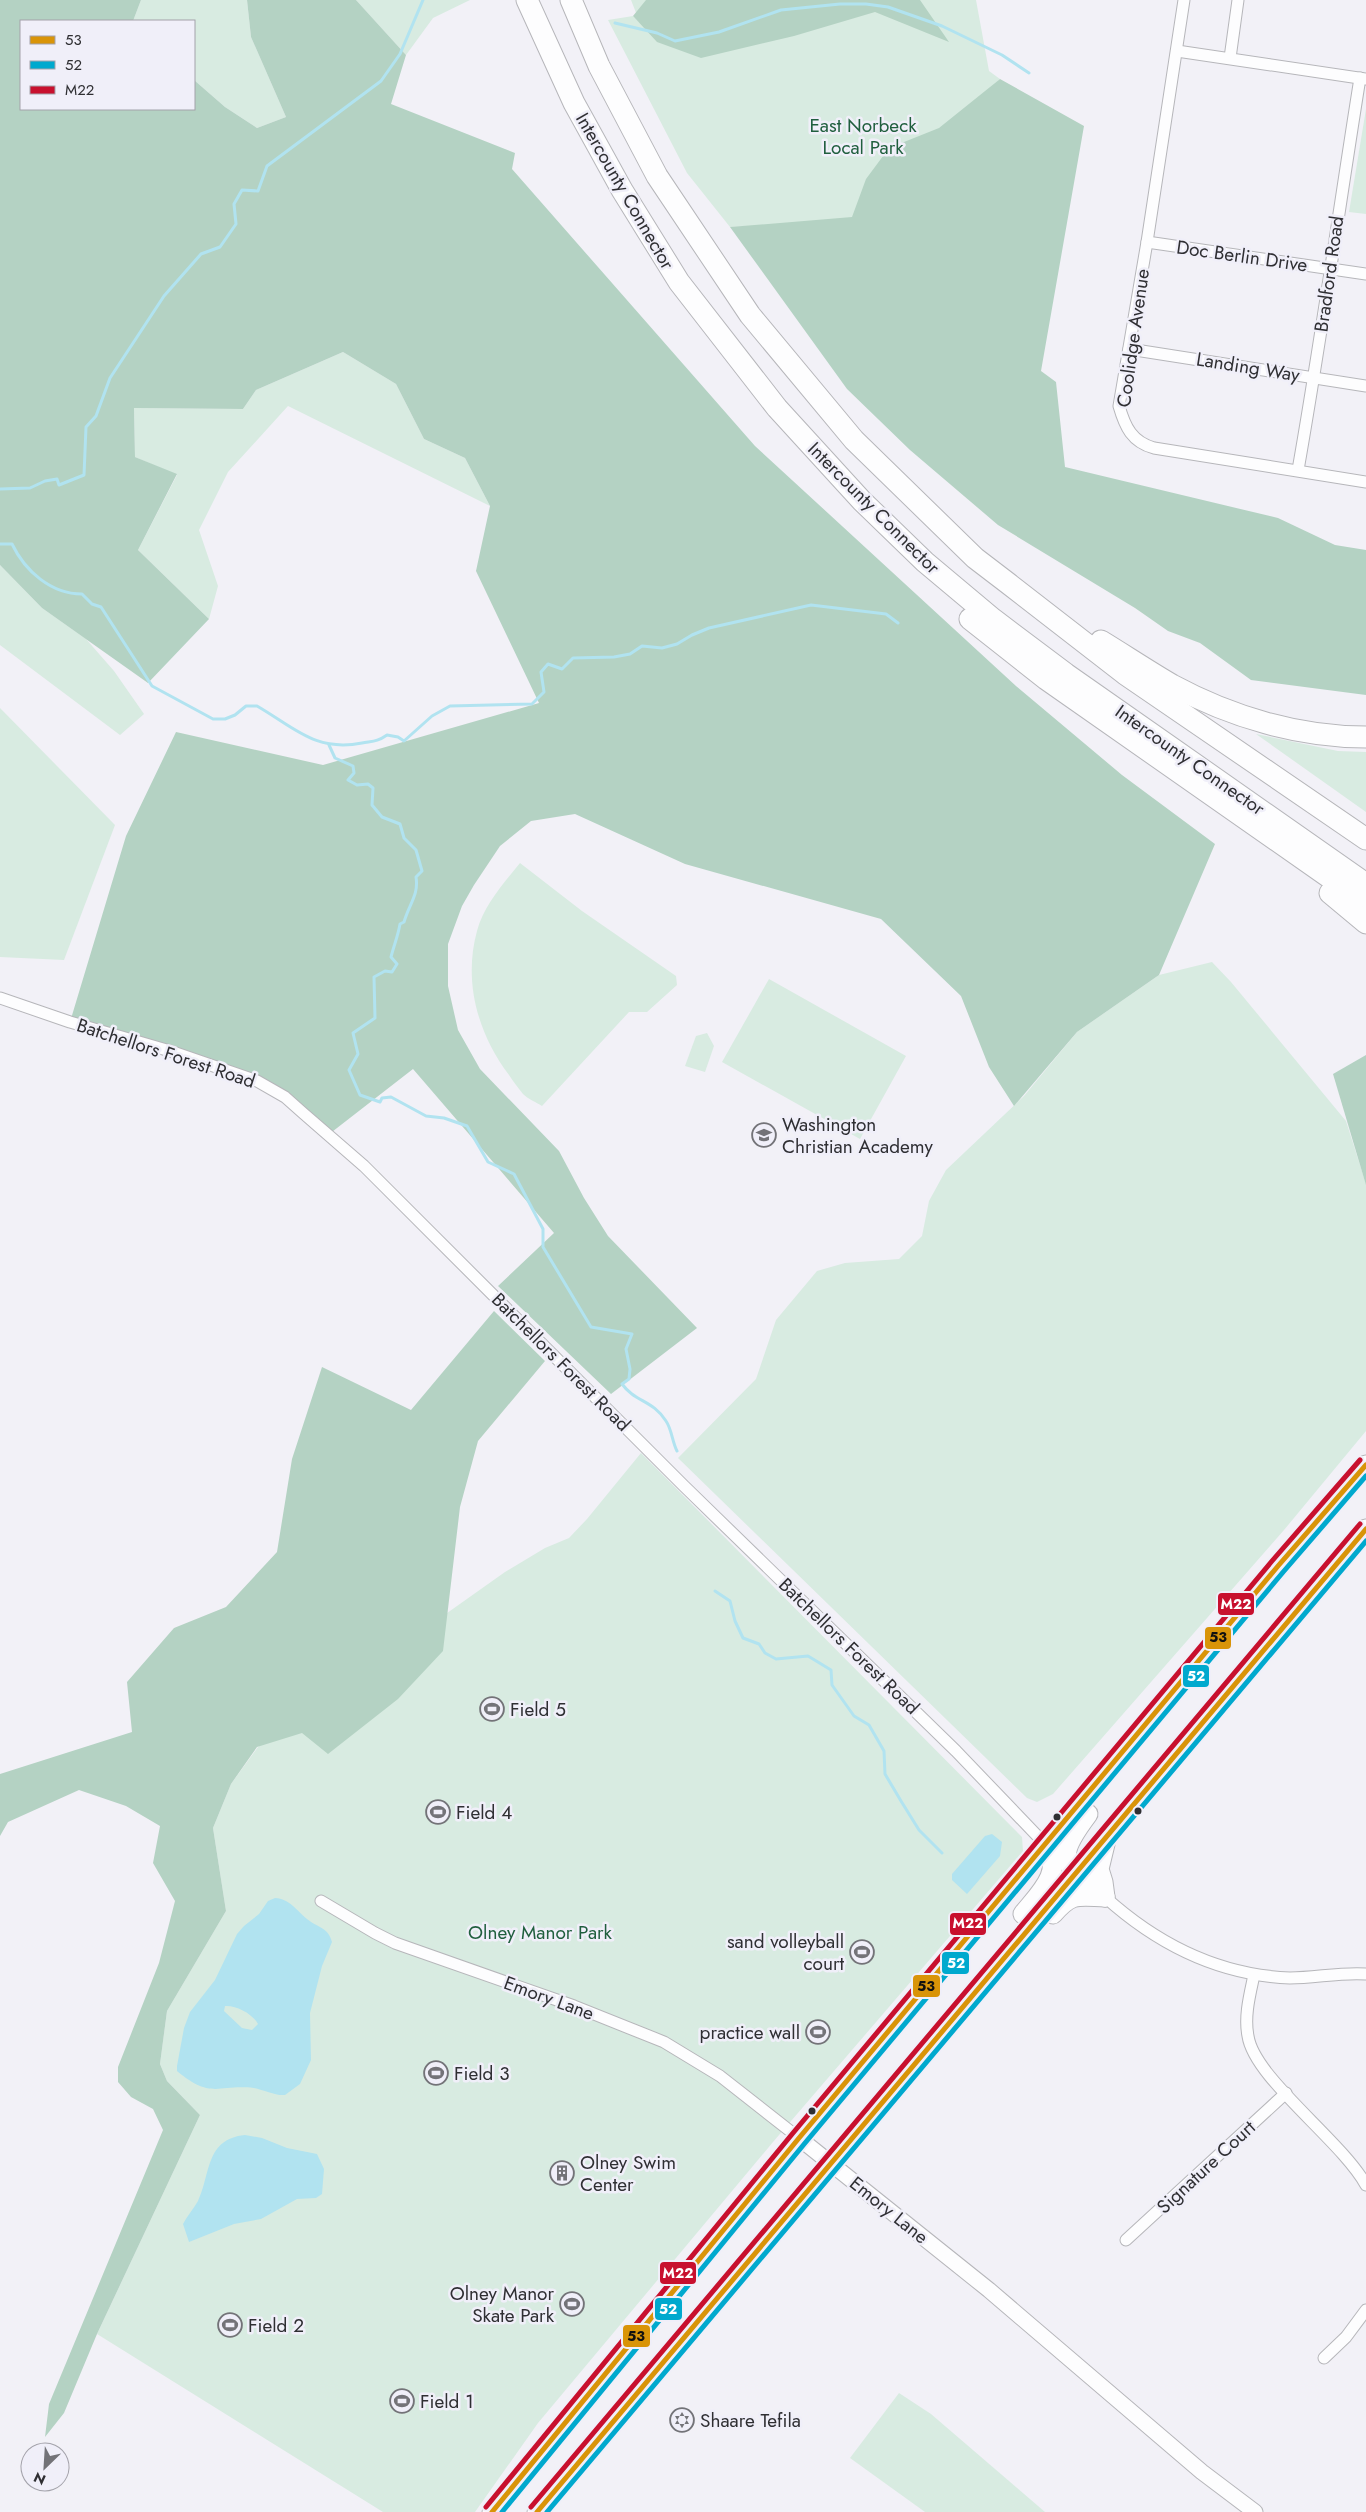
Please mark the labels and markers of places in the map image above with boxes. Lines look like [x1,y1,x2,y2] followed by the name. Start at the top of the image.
[782,1111,934,1160] place label: Washington Christian Academy
[751,1122,777,1148] school or university icon: Washington Christian Academy
[479,1696,505,1722] sports icon: Field 5
[510,1696,566,1723] place label: Field 5
[425,1799,451,1825] sports icon: Field 4
[456,1799,512,1826] place label: Field 4
[1133,1806,1143,1816] unlabelled marker
[1052,1812,1062,1822] unlabelled marker
[727,1928,844,1977] place label: sand volleyball court
[849,1939,875,1965] sports icon: sand volleyball court
[700,2019,800,2046] place label: practice wall
[805,2019,831,2045] sports icon: practice wall
[423,2060,449,2086] sports icon: Field 3
[454,2060,510,2087] place label: Field 3
[807,2106,817,2116] unlabelled marker
[580,2149,676,2198] place label: Olney Swim Center
[549,2160,575,2186] building icon: Olney Swim Center
[450,2280,555,2329] place label: Olney Manor Skate Park
[559,2291,585,2317] sports icon: Olney Manor Skate Park
[217,2312,243,2338] sports icon: Field 2
[248,2312,304,2339] place label: Field 2
[389,2388,415,2414] sports icon: Field 1
[420,2388,474,2415] place label: Field 1
[669,2407,695,2433] synagogue icon: Shaare Tefila
[700,2407,801,2434] place label: Shaare Tefila

